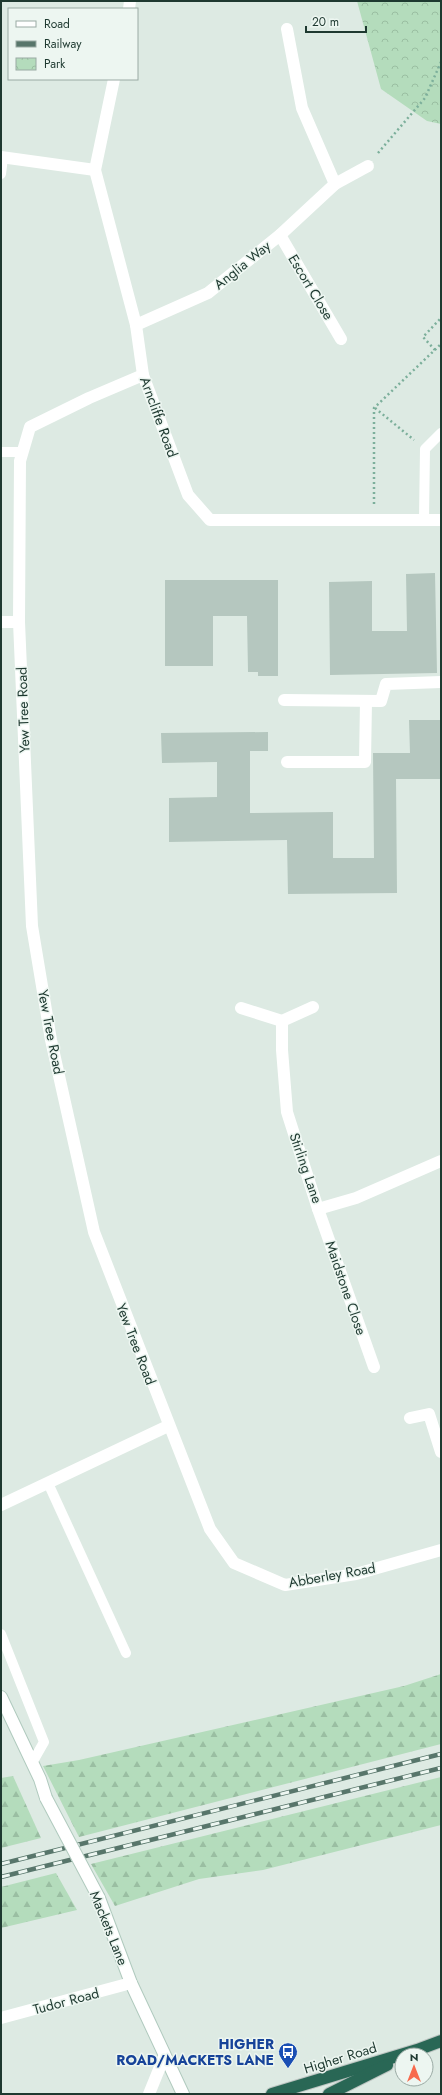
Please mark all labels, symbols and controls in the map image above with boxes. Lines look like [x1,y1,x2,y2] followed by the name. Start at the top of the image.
[8,8,138,80] legend
[306,8,366,34] scale bar
[312,13,339,31] text: 20 m
[44,15,70,33] text: Road
[44,35,82,53] text: Railway
[44,55,66,73] text: Park
[209,235,275,294] street label: Anglia Way
[284,250,338,324] street label: Escort Close
[135,374,183,460] street label: Arncliffe Road
[12,667,34,753] street label: Yew Tree Road
[33,988,69,1076] street label: Yew Tree Road
[285,1130,327,1206] street label: Stirling Lane
[321,1238,371,1338] street label: Maidstone Close
[111,1300,161,1388] street label: Yew Tree Road
[287,1558,377,1592] street label: Abberley Road
[85,1888,133,1968] street label: Mackets Lane
[31,1983,101,2019] street label: Tudor Road
[116,2034,274,2070] place label: HIGHER ROAD/MACKETS LANE
[301,2037,379,2079] street label: Higher Road
[277,2041,299,2069] bus stop icon: HIGHER ROAD/MACKETS LANE
[394,2047,434,2087] north arrow
[410,2049,418,2065] text: N

